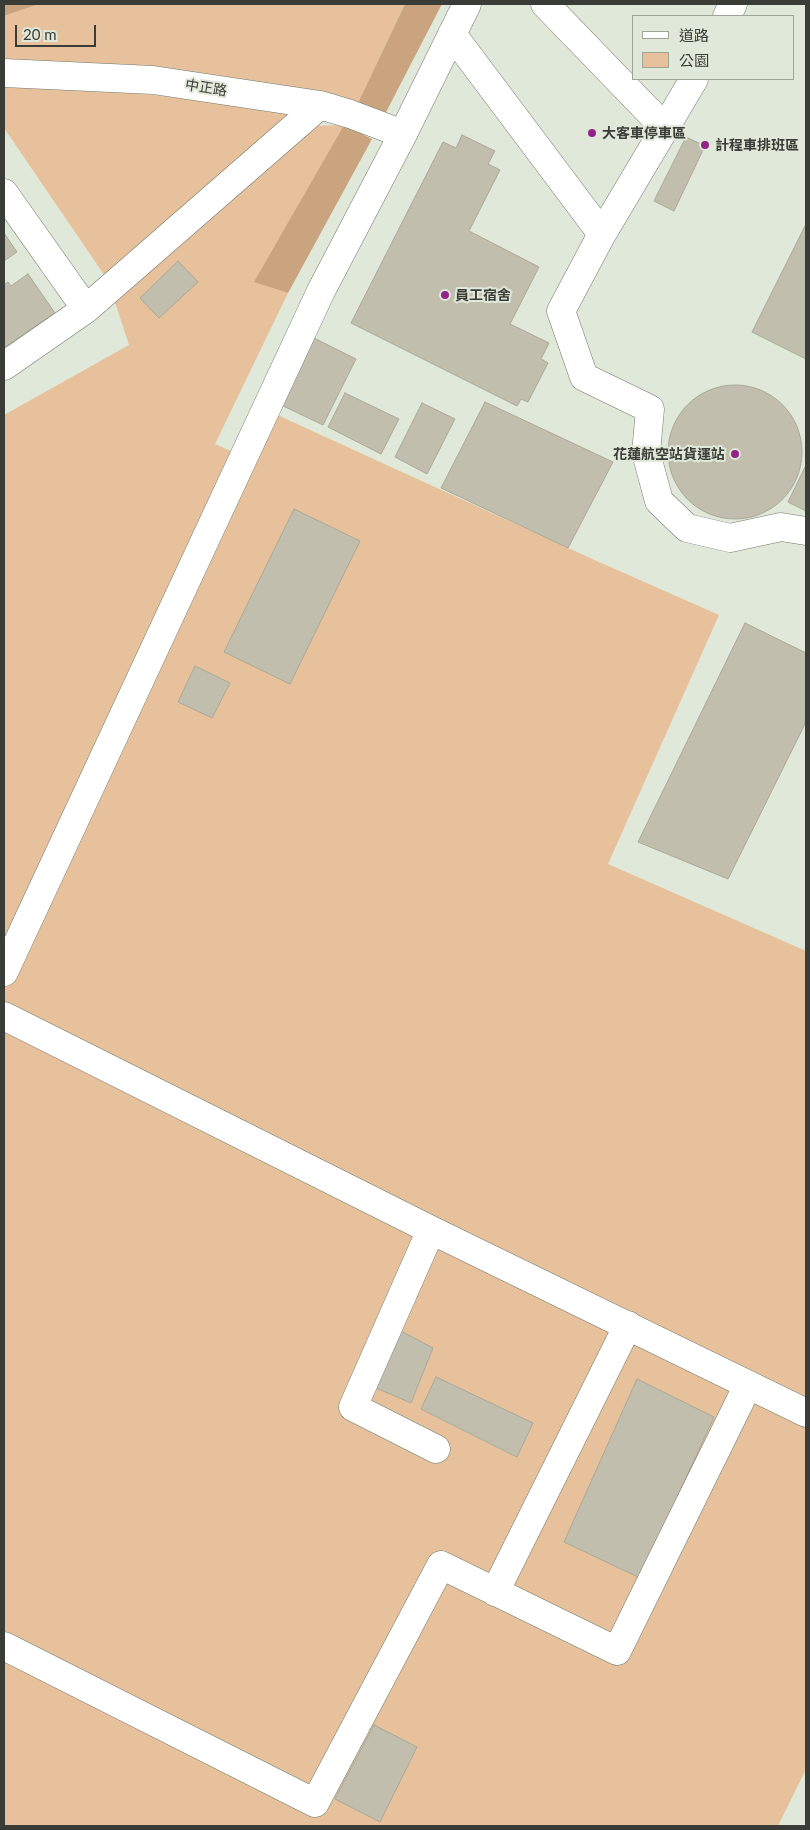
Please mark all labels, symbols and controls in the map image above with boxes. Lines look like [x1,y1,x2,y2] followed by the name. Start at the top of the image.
[18,15,99,47] scale bar
[632,15,795,80] legend
[23,25,57,43] text: 20 m
[679,26,709,44] text: 道路
[679,51,709,69] text: 公園
[184,76,228,100] street label: 中正路
[602,125,686,141] place label: 大客車停車區
[586,127,598,139] marker: 大客車停車區
[715,137,799,153] place label: 計程車排班區
[699,139,711,151] marker: 計程車排班區
[455,287,511,303] place label: 員工宿舍
[439,289,451,301] marker: 員工宿舍
[613,446,725,462] place label: 花蓮航空站貨運站
[729,448,741,460] marker: 花蓮航空站貨運站

